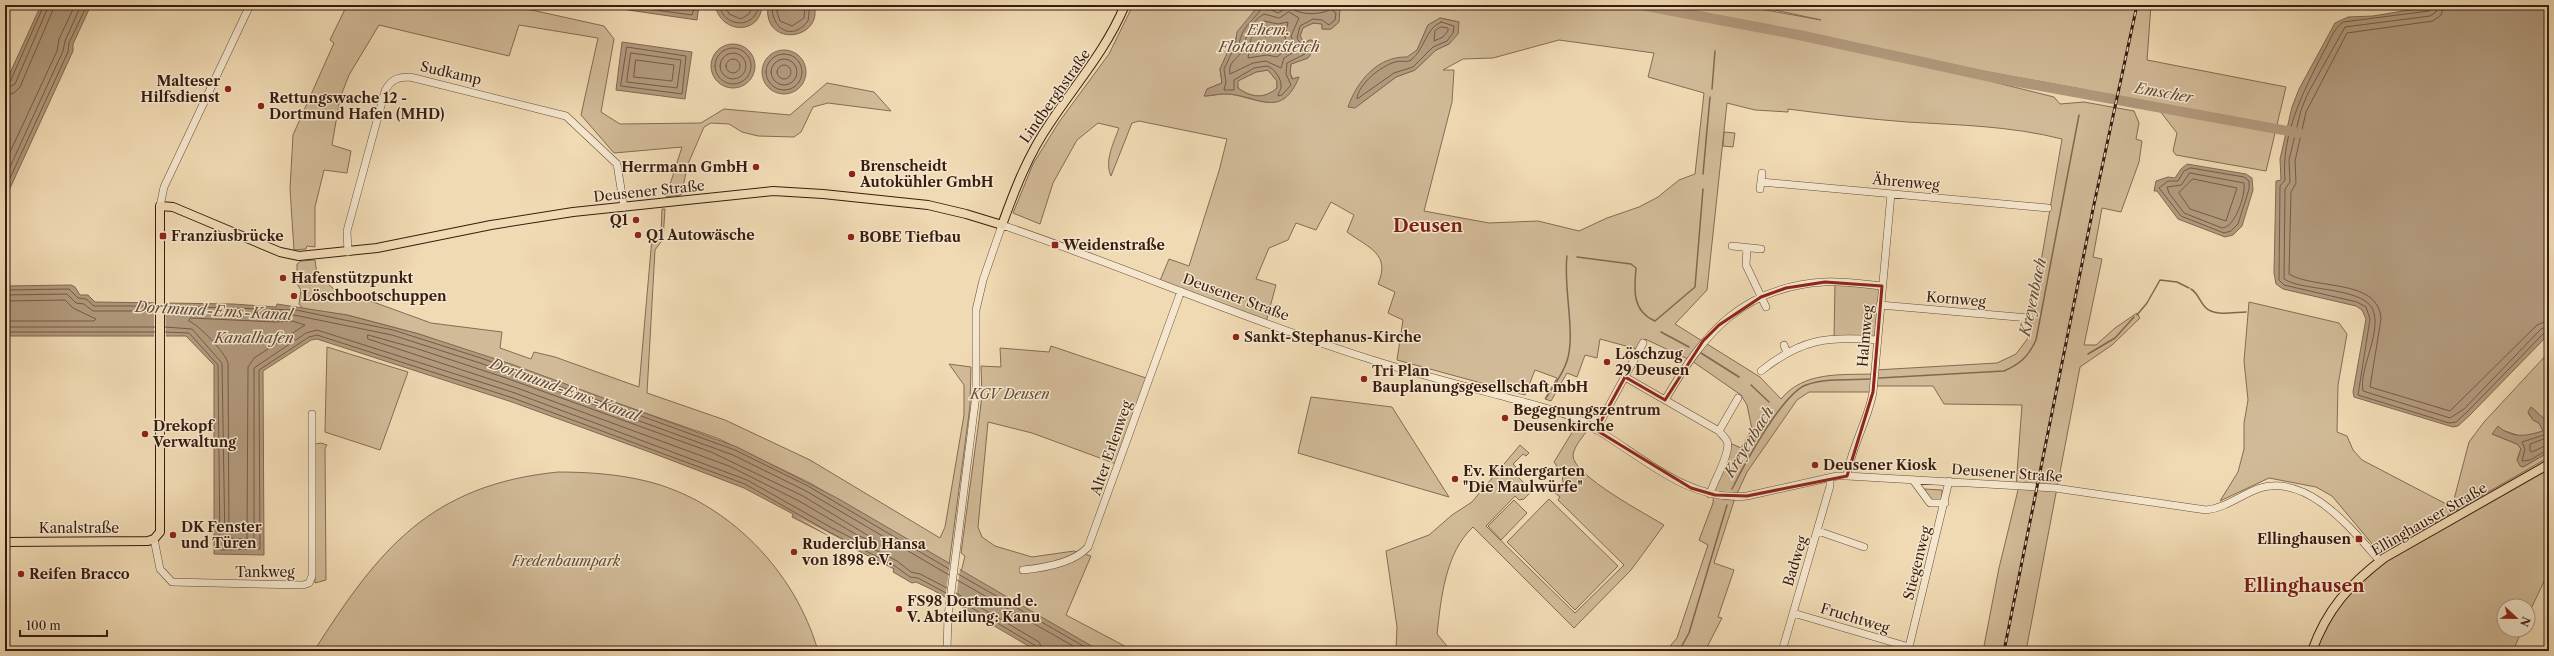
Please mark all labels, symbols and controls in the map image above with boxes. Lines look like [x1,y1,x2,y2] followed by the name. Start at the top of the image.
[1217,20,1320,56] water label: Ehem. Flotationsteich
[1016,45,1094,147] street label: Lindberghstraße
[419,57,483,89] street label: Sudkamp
[141,72,220,106] place label: Malteser Hilfsdienst
[2132,78,2196,107] water label: Emscher
[223,84,233,94] marker: Malteser Hilfsdienst
[269,89,444,123] place label: Rettungswache 12 - Dortmund Hafen (MHD)
[256,101,266,111] marker: Rettungswache 12 - Dortmund Hafen (MHD)
[859,157,994,191] place label: Brenscheidt Autokühler GmbH
[621,158,748,176] place label: Herrmann GmbH
[751,162,761,172] marker: Herrmann GmbH
[847,169,857,179] marker: Brenscheidt Autokühler GmbH
[1871,170,1941,194] street label: Ährenweg
[592,176,706,206] street label: Deusener Straße
[610,211,629,229] place label: Q1
[631,215,641,225] marker: Q1
[1393,215,1464,237] district label: Deusen
[646,226,755,244] place label: Q1 Autowäsche
[171,227,284,245] place label: Franziusbrücke
[859,228,961,246] place label: BOBE Tiefbau
[633,230,643,240] marker: Q1 Autowäsche
[158,231,168,241] marker: Franziusbrücke
[846,232,856,242] marker: BOBE Tiefbau
[1062,236,1165,254] place label: Weidenstraße
[1050,240,1060,250] marker: Weidenstraße
[2015,256,2050,339] water label: Kreyenbach
[291,269,414,287] place label: Hafenstützpunkt
[1180,269,1292,325] street label: Deusener Straße
[278,273,288,283] marker: Hafenstützpunkt
[302,287,447,305] place label: Löschbootschuppen
[1925,287,1987,311] street label: Kornweg
[289,291,299,301] marker: Löschbootschuppen
[134,297,296,324] water label: Dortmund-Ems-Kanal
[1853,303,1877,368] street label: Halmweg
[213,328,294,347] water label: Kanalhafen
[1244,328,1421,346] place label: Sankt-Stephanus-Kirche
[1231,332,1241,342] marker: Sankt-Stephanus-Kirche
[1615,345,1690,379] place label: Löschzug 29 Deusen
[487,353,645,426] water label: Dortmund-Ems-Kanal
[1602,357,1612,367] marker: Löschzug 29 Deusen
[1372,362,1589,396] place label: Tri Plan Bauplanungsgesellschaft mbH
[1359,374,1369,384] marker: Tri Plan Bauplanungsgesellschaft mbH
[969,385,1050,403] park label: KGV Deusen
[1086,398,1136,499] street label: Alter Erlenweg
[1513,401,1661,435] place label: Begegnungszentrum Deusenkirche
[1719,403,1778,481] water label: Kreyenbach
[1500,413,1510,423] marker: Begegnungszentrum Deusenkirche
[152,417,237,451] place label: Drekopf Verwaltung
[140,429,150,439] marker: Drekopf Verwaltung
[1823,456,1937,474] place label: Deusener Kiosk
[1810,460,1820,470] marker: Deusener Kiosk
[1951,460,2064,486] street label: Deusener Straße
[1463,462,1586,496] place label: Ev. Kindergarten "Die Maulwürfe"
[1450,474,1460,484] marker: Ev. Kindergarten "Die Maulwürfe"
[2368,478,2490,559] street label: Ellinghauser Straße
[181,518,262,552] place label: DK Fenster und Türen
[39,519,119,537] street label: Kanalstraße
[1899,524,1935,602] street label: Stiegenweg
[168,530,178,540] marker: DK Fenster und Türen
[2257,530,2351,548] place label: Ellinghausen
[1779,533,1811,588] street label: Badweg
[2354,534,2364,544] marker: Ellinghausen
[801,535,927,569] place label: Ruderclub Hansa von 1898 e.V.
[789,547,799,557] marker: Ruderclub Hansa von 1898 e.V.
[511,552,621,570] park label: Fredenbaumpark
[235,563,295,581] street label: Tankweg
[29,565,130,583] place label: Reifen Bracco
[16,569,26,579] marker: Reifen Bracco
[2243,575,2365,597] district label: Ellinghausen
[906,592,1040,626] place label: FS98 Dortmund e. V. Abteilung: Kanu
[2496,598,2536,638] north arrow
[1818,599,1892,637] street label: Fruchtweg
[894,604,904,614] marker: FS98 Dortmund e. V. Abteilung: Kanu
[20,612,107,638] scale bar
[2517,615,2534,629] text: N
[26,618,61,633] text: 100 m

